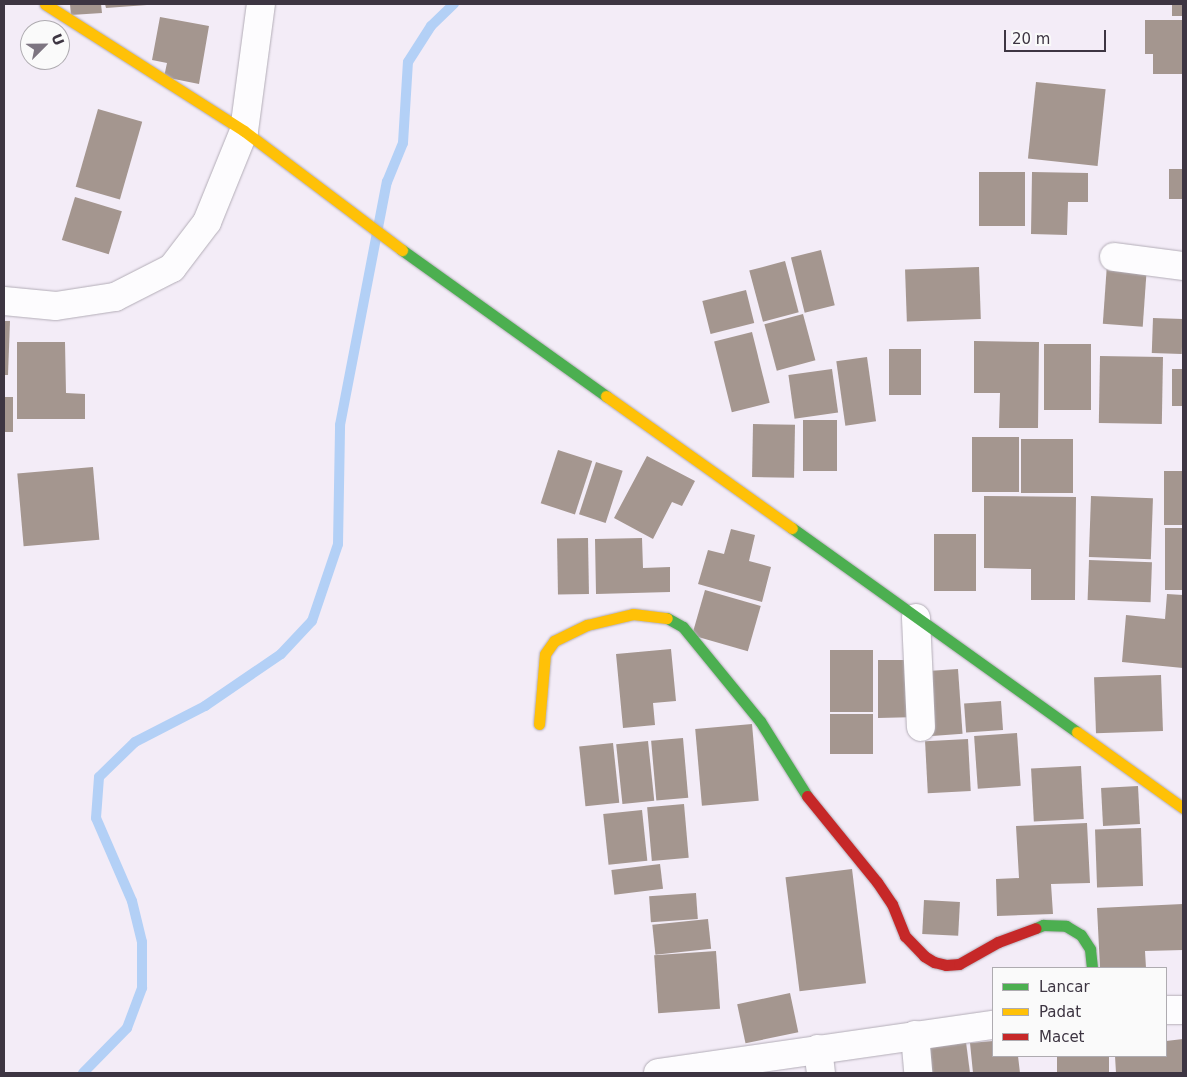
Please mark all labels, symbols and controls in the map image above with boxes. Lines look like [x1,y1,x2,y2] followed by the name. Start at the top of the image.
[20,20,70,70] north arrow
[1007,20,1110,52] scale bar
[1012,30,1050,48] text: 20 m
[48,31,67,48] text: U
[992,967,1167,1057] legend
[1039,978,1090,996] text: Lancar
[1039,1003,1081,1021] text: Padat
[1039,1028,1085,1046] text: Macet

